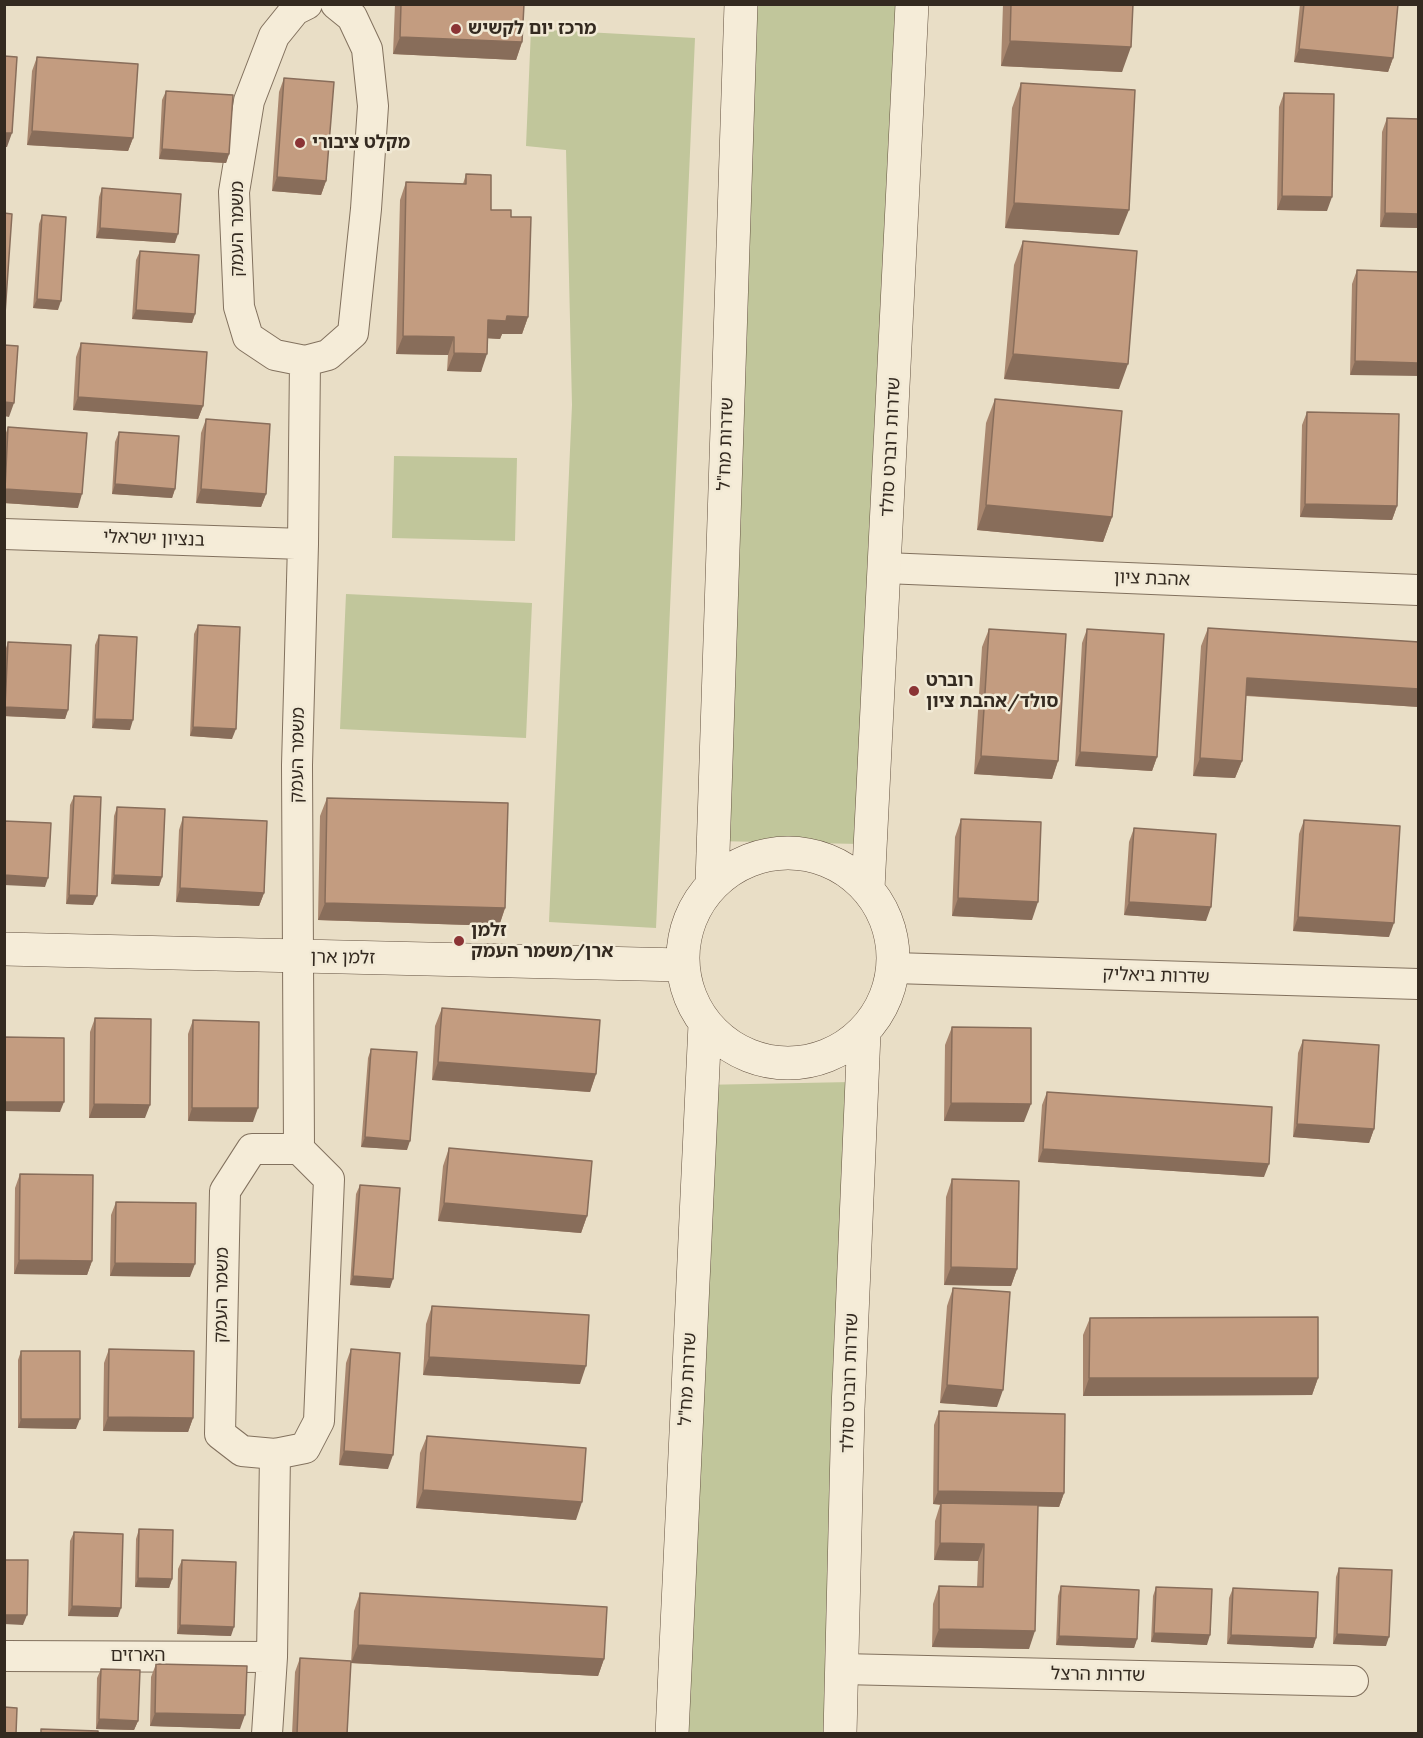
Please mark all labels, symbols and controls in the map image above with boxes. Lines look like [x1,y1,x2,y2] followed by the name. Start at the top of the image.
[468,18,597,40] place label: מרכז יום לקשיש
[449,22,463,36] marker: מרכז יום לקשיש
[312,132,410,154] place label: מקלט ציבורי
[293,136,307,150] marker: מקלט ציבורי
[227,181,249,277] street label: משמר העמק
[877,377,905,517] street label: שדרות רוברט סולד
[714,397,738,491] street label: שדרות מח"ל
[103,526,205,552] street label: בנציון ישראלי
[1113,567,1191,591] street label: אהבת ציון
[926,670,1058,712] place label: רוברט סולד/אהבת ציון
[907,684,921,698] marker: רוברט סולד/אהבת ציון
[286,707,310,803] street label: משמר העמק
[471,920,613,962] place label: זלמן ארן/משמר העמק
[452,934,466,948] marker: זלמן ארן/משמר העמק
[311,947,375,969] street label: זלמן ארן
[1102,963,1210,989] street label: שדרות ביאליק
[210,1247,234,1343] street label: משמר העמק
[837,1313,863,1453] street label: שדרות רוברט סולד
[675,1332,701,1426] street label: שדרות מח"ל
[110,1645,166,1667] street label: הארזים
[1051,1663,1145,1687] street label: שדרות הרצל

